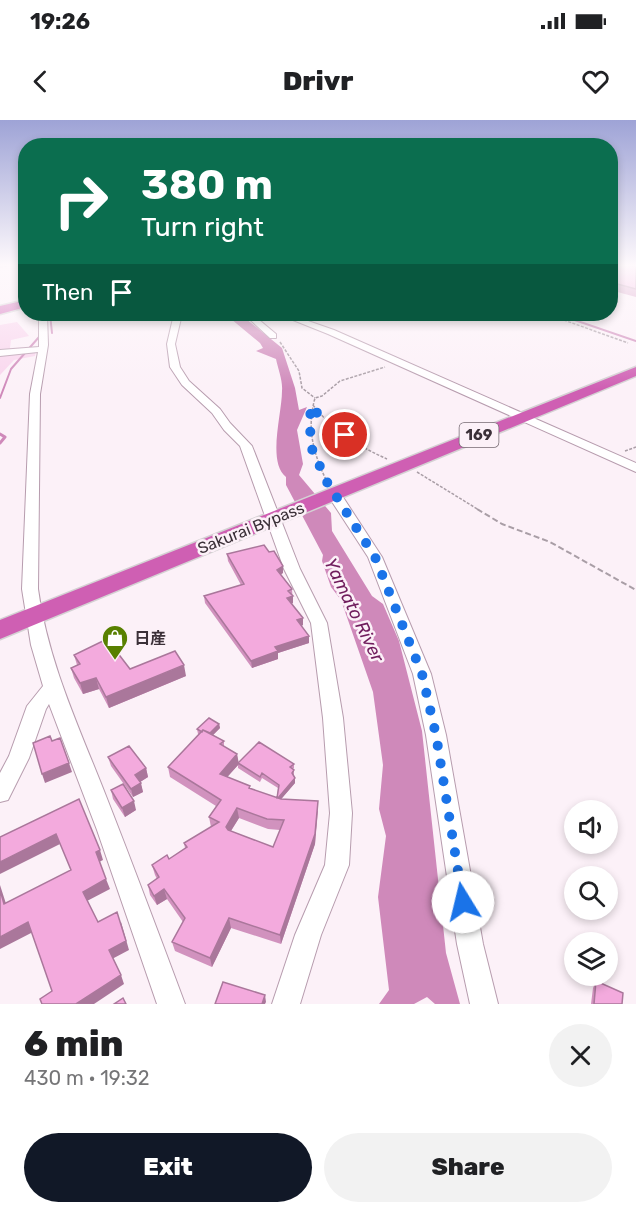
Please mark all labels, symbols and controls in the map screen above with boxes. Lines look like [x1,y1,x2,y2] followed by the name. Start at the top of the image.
[30,8,90,35] text: 19:26
[24,65,57,98] icon: back
[283,65,353,97] text: Drivr
[579,65,612,98] icon: heart
[141,160,273,210] text: 380 m
[42,162,120,240] icon: right
[141,211,264,243] text: Turn right
[105,276,138,309] icon: arrive
[42,279,93,306] text: Then
[319,409,370,460] pin
[328,418,361,451] icon: arrive
[460,423,498,447] road number: 169
[195,498,307,558] street label: Sakurai Bypass
[319,554,389,667] water label: Yamato River
[100,623,130,661] shop icon: 日産
[134,629,166,648] place label: 日産
[564,800,618,986] map controls
[564,800,618,854] button: sound
[564,866,618,920] button: search
[431,870,495,934] position arrow
[564,932,618,986] button: layers
[24,1022,123,1065] text: 6 min
[549,1024,612,1087] button: close
[24,1066,150,1090] text: 430 m · 19:32
[24,1133,312,1202] button: Exit
[324,1133,612,1202] button: Share

